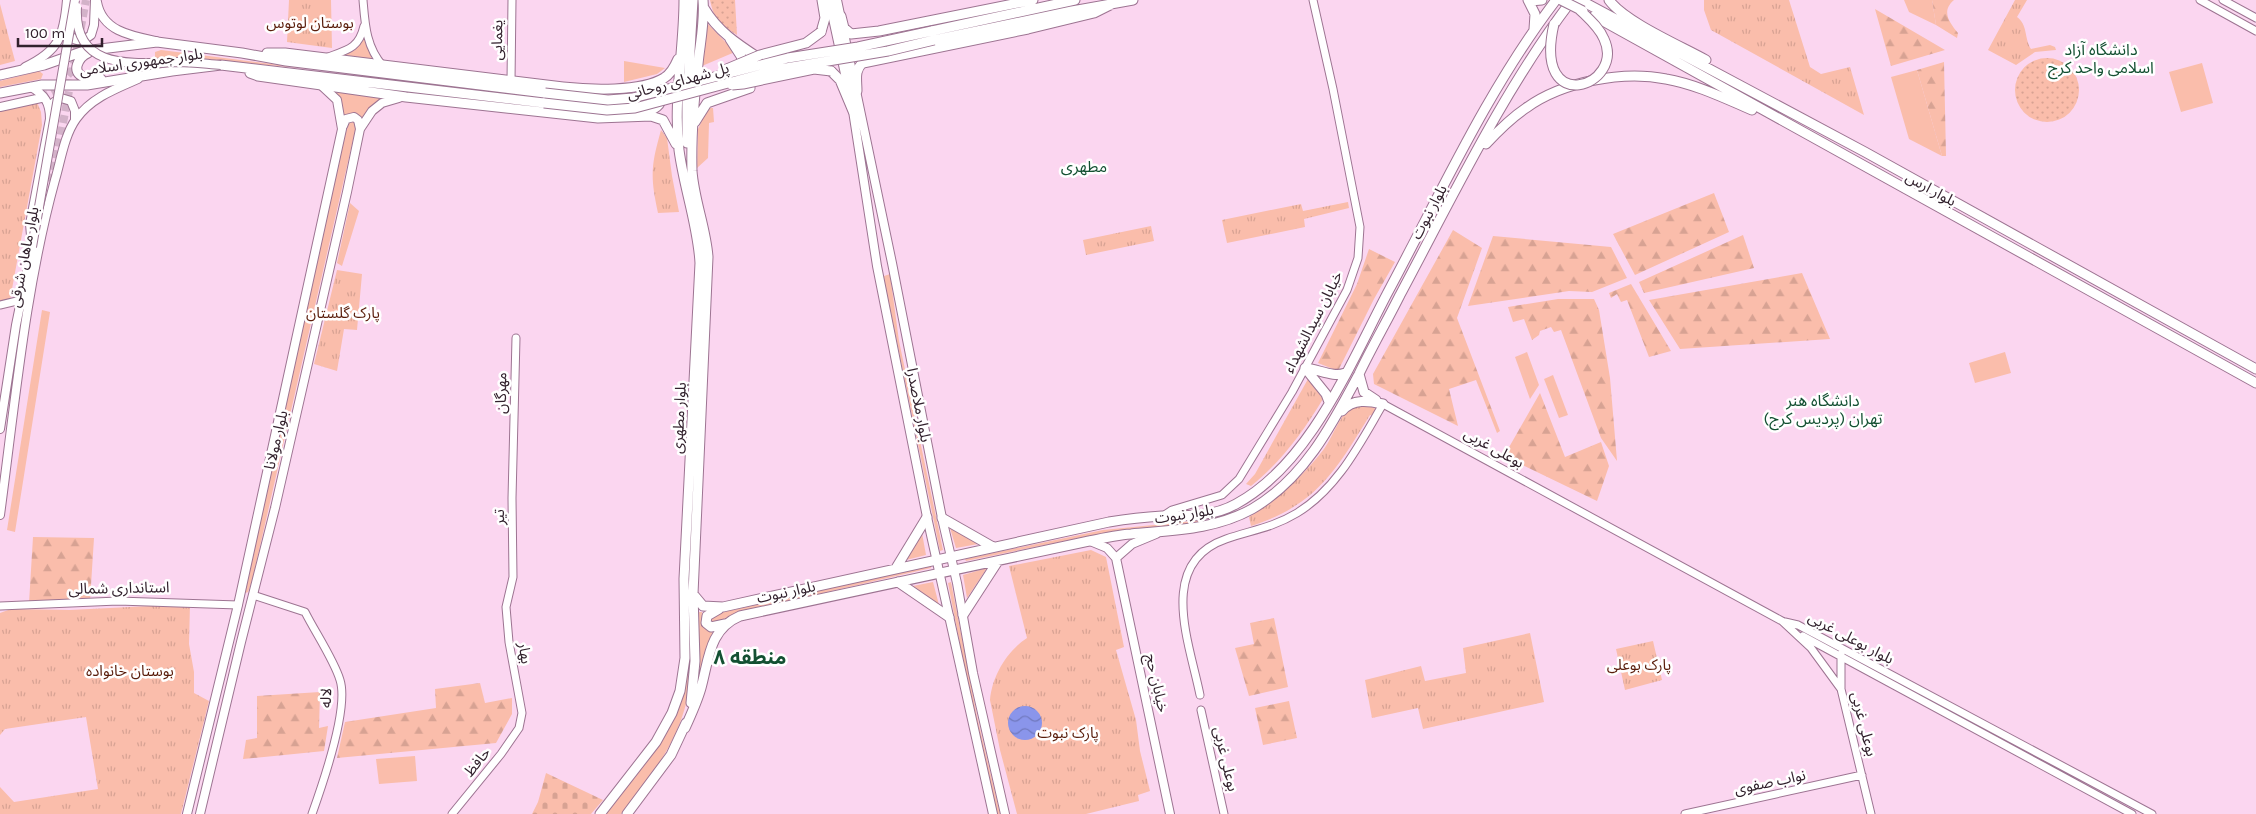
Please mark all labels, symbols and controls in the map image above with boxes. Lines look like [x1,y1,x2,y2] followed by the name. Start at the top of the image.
[266,14,354,32] park label: بوستان لوتوس
[18,15,101,47] scale bar
[488,19,506,61] street label: یغمایی
[25,24,65,42] text: 100 m
[2048,40,2154,80] district label: دانشگاه آزاد اسلامی واحد کرج
[78,44,204,80] street label: بلوار جمهوری اسلامی
[625,59,732,104] street label: پل شهدای روحانی
[1061,157,1107,176] district label: مطهری
[1903,168,1959,210] street label: بلوار ارس
[1407,182,1451,242] street label: بلوار نبوت
[5,205,43,309] street label: بلوار ماهان شرقی
[1280,268,1346,376] street label: خیابان سیدالشهداء
[306,304,380,323] park label: پارک گلستان
[903,366,935,444] street label: بلوار ملاصدرا
[492,372,510,414] street label: مهرگان
[668,382,690,454] street label: بلوار مطهری
[1763,391,1883,431] district label: دانشگاه هنر تهران (پردیس کرج)
[260,409,292,471] street label: بلوار مولانا
[1461,424,1527,472] street label: بوعلی غربی
[1153,500,1215,528] street label: بلوار نبوت
[490,509,508,526] street label: تیر
[755,577,817,607] street label: بلوار نبوت
[68,578,170,598] street label: استانداری شمالی
[1805,608,1897,668] street label: بلوار بوعلی غربی
[514,640,536,665] street label: بهار
[714,646,786,669] district label: منطقه ۸
[1139,652,1173,715] street label: خیابان حج
[1607,656,1671,675] park label: پارک بوعلی
[86,662,174,680] park label: بوستان خانواده
[316,688,336,708] street label: لاله
[1847,690,1881,758] street label: بوعلی غربی
[1037,724,1099,743] park label: پارک نبوت
[1210,725,1242,793] street label: بوعلی غربی
[460,744,494,780] street label: حافظ
[1733,766,1807,798] street label: نواب صفوی

